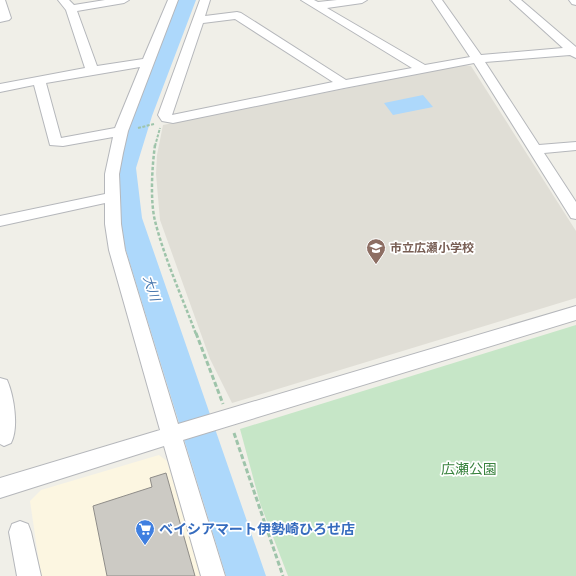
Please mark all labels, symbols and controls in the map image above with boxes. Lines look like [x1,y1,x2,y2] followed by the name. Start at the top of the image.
[365,237,387,265] school or university icon: 市立広瀬小学校
[390,241,474,257] place label: 市立広瀬小学校
[138,274,162,305] water label: 大川
[441,462,497,479] park label: 広瀬公園
[134,518,156,546] supermarket icon: ベイシアマート伊勢崎ひろせ店
[159,522,355,539] place label: ベイシアマート伊勢崎ひろせ店

